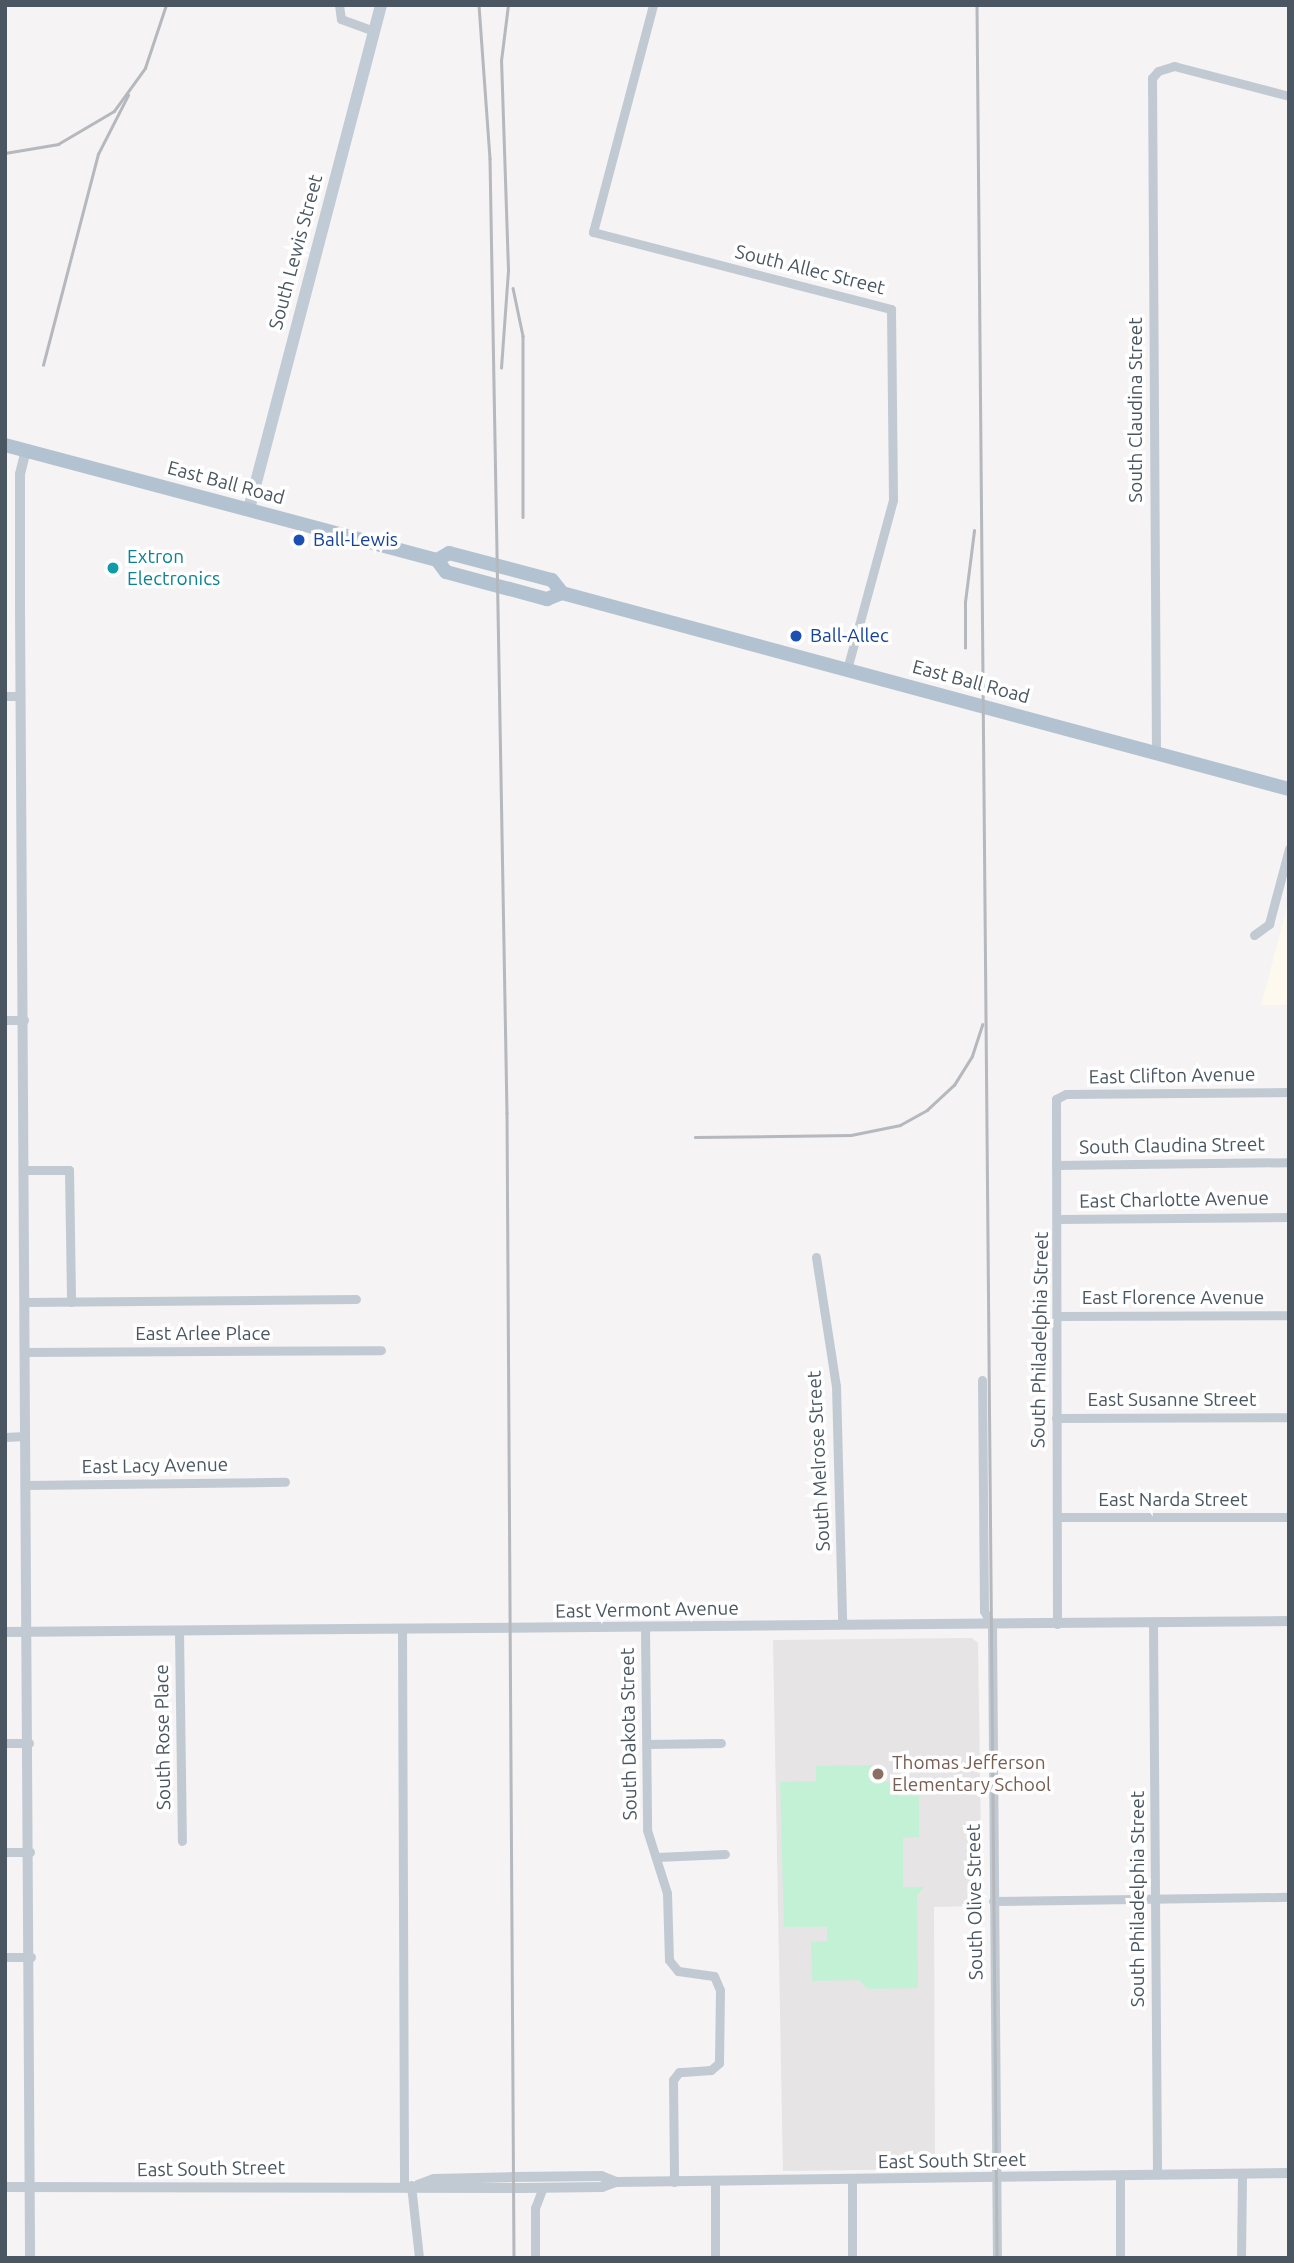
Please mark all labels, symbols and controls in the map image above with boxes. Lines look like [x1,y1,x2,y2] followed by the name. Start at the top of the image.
[264,172,328,332] street label: South Lewis Street
[733,240,887,300] street label: South Allec Street
[1125,317,1147,503] street label: South Claudina Street
[165,456,287,510] street label: East Ball Road
[313,529,398,551] place label: Ball-Lewis
[291,532,307,548] marker: Ball-Lewis
[127,546,220,590] place label: Extron Electronics
[105,560,121,576] marker: Extron Electronics
[810,625,889,647] place label: Ball-Allec
[788,628,804,644] marker: Ball-Allec
[910,655,1032,709] street label: East Ball Road
[1088,1063,1256,1089] street label: East Clifton Avenue
[1079,1133,1265,1159] street label: South Claudina Street
[1079,1187,1269,1213] street label: East Charlotte Avenue
[1027,1232,1053,1448] street label: South Philadelphia Street
[1082,1287,1264,1309] street label: East Florence Avenue
[135,1323,271,1345] street label: East Arlee Place
[803,1370,835,1552] street label: South Melrose Street
[1088,1389,1256,1411] street label: East Susanne Street
[82,1453,228,1479] street label: East Lacy Avenue
[1098,1489,1248,1511] street label: East Narda Street
[555,1597,739,1623] street label: East Vermont Avenue
[616,1647,642,1821] street label: South Dakota Street
[150,1664,176,1810] street label: South Rose Place
[892,1752,1051,1796] place label: Thomas Jefferson Elementary School
[870,1766,886,1782] marker: Thomas Jefferson Elementary School
[1127,1791,1149,2007] street label: South Philadelphia Street
[962,1824,988,1980] street label: South Olive Street
[878,2148,1026,2174] street label: East South Street
[137,2156,285,2182] street label: East South Street

